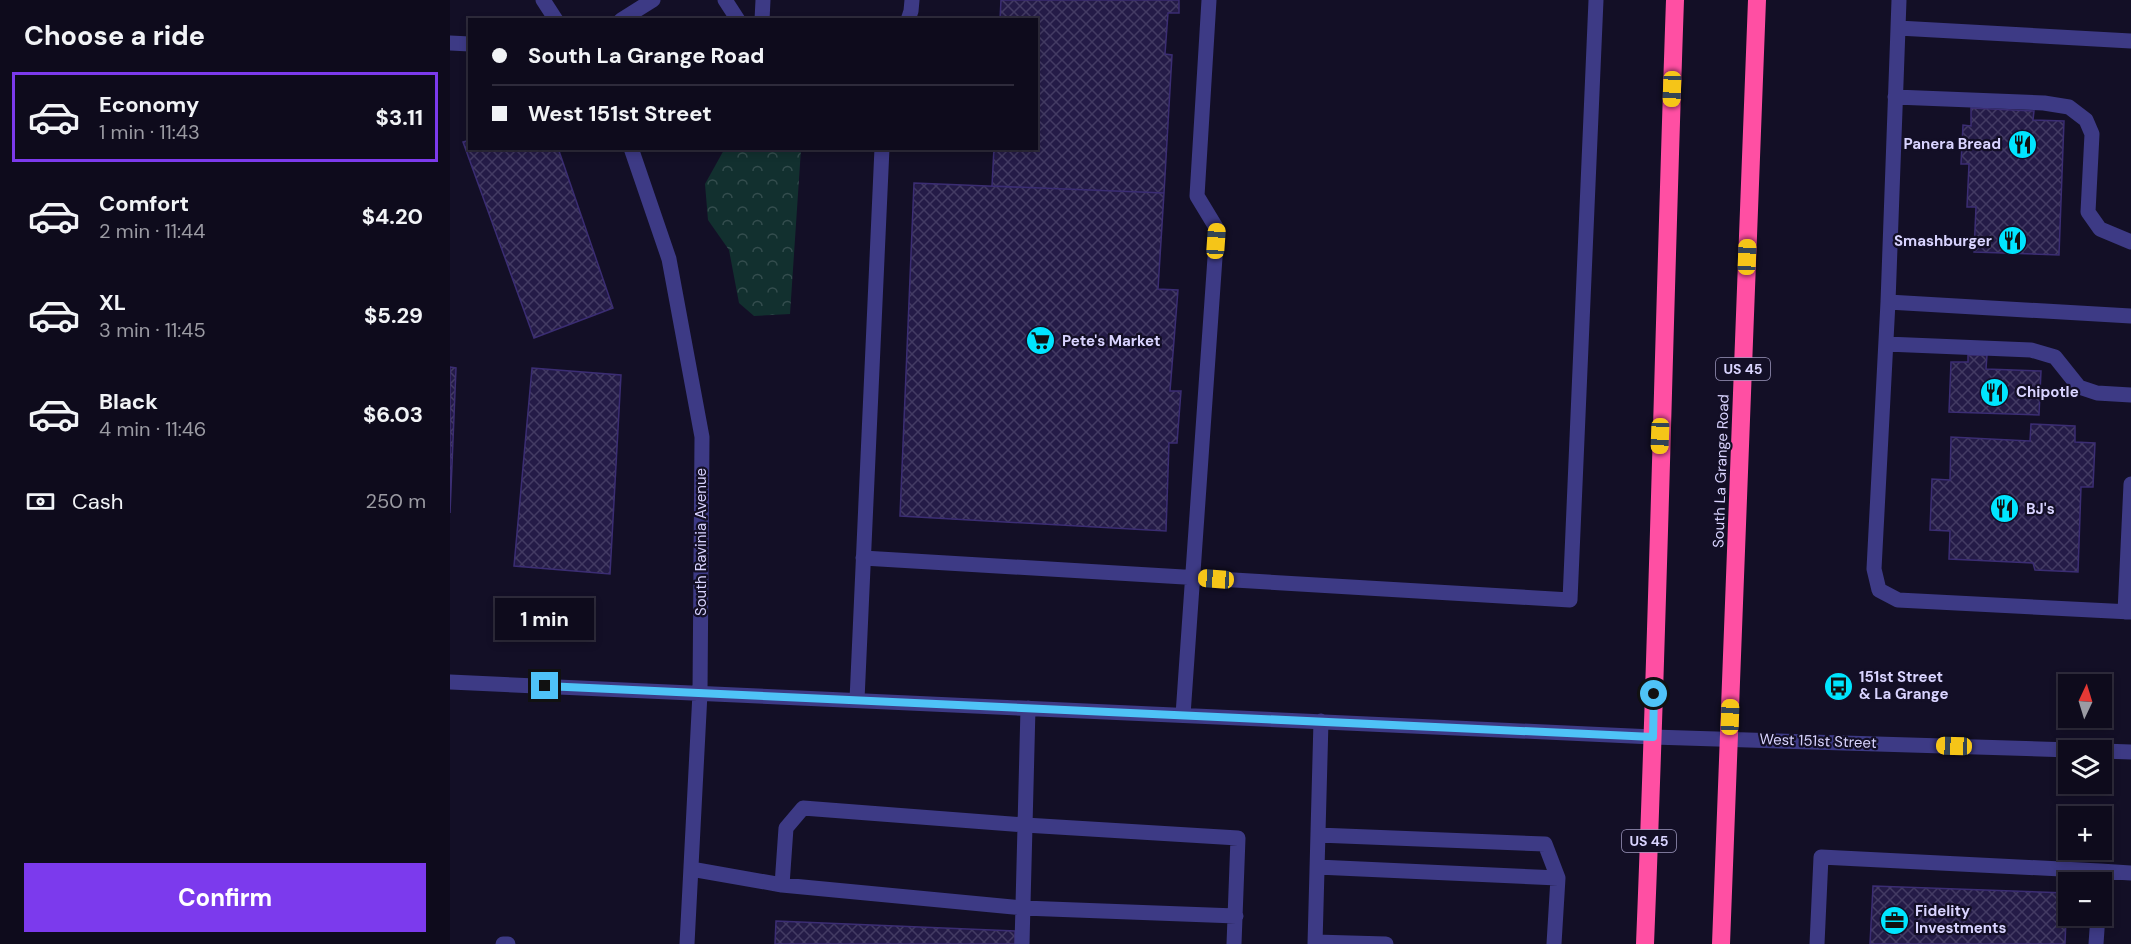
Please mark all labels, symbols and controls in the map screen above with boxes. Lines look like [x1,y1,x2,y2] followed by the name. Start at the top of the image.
[24,18,205,53] text: Choose a ride
[528,41,765,70] text: South La Grange Road
[1662,71,1682,107] car
[27,90,81,144] icon: car
[99,90,199,119] text: Economy
[528,99,712,128] text: West 151st Street
[376,103,423,132] text: $3.11
[99,119,200,145] text: 1 min · 11:43
[2006,128,2038,160] restaurant icon: Panera Bread
[1904,134,2001,154] place label: Panera Bread
[27,189,81,243] icon: car
[99,189,189,218] text: Comfort
[362,202,423,231] text: $4.20
[99,218,205,244] text: 2 min · 11:44
[1206,222,1226,260] car
[1997,225,2029,257] restaurant icon: Smashburger
[1894,231,1992,251] place label: Smashburger
[1737,239,1757,275] car
[27,288,81,342] icon: car
[99,288,126,317] text: XL
[364,301,423,330] text: $5.29
[99,317,206,343] text: 3 min · 11:45
[1025,325,1057,357] supermarket icon: Pete's Market
[1062,331,1160,351] place label: Pete's Market
[1716,358,1770,380] road number: US 45
[1979,376,2011,408] restaurant icon: Chipotle
[2016,382,2079,402] place label: Chipotle
[27,387,81,441] icon: car
[99,387,158,416] text: Black
[1708,394,1734,548] street label: South La Grange Road
[363,400,423,429] text: $6.03
[99,416,206,442] text: 4 min · 11:46
[1650,418,1670,454] car
[691,468,711,616] street label: South Ravinia Avenue
[24,485,57,518] icon: cash
[72,487,123,516] text: Cash
[365,488,426,514] text: 250 m
[1989,493,2021,525] restaurant icon: BJ's
[2026,499,2055,519] place label: BJ's
[1197,569,1235,589] car
[496,599,594,641] callout: 1 min
[520,606,569,632] text: 1 min
[1859,667,1948,704] place label: 151st Street & La Grange
[1822,670,1854,702] bus stop icon: 151st Street & La Grange
[531,672,558,699] route end
[2058,674,2112,728] north arrow
[2058,674,2112,926] map controls
[1640,680,1667,707] route start
[1720,699,1740,735] car
[1759,729,1877,753] street label: West 151st Street
[1936,736,1972,756] car
[2058,740,2112,794] button: layers
[2058,806,2112,860] button: +
[1622,830,1676,852] road number: US 45
[24,863,426,932] button: Confirm
[2058,872,2112,926] button: −
[1915,901,2007,938] place label: Fidelity Investments
[1878,904,1910,936] office icon: Fidelity Investments

